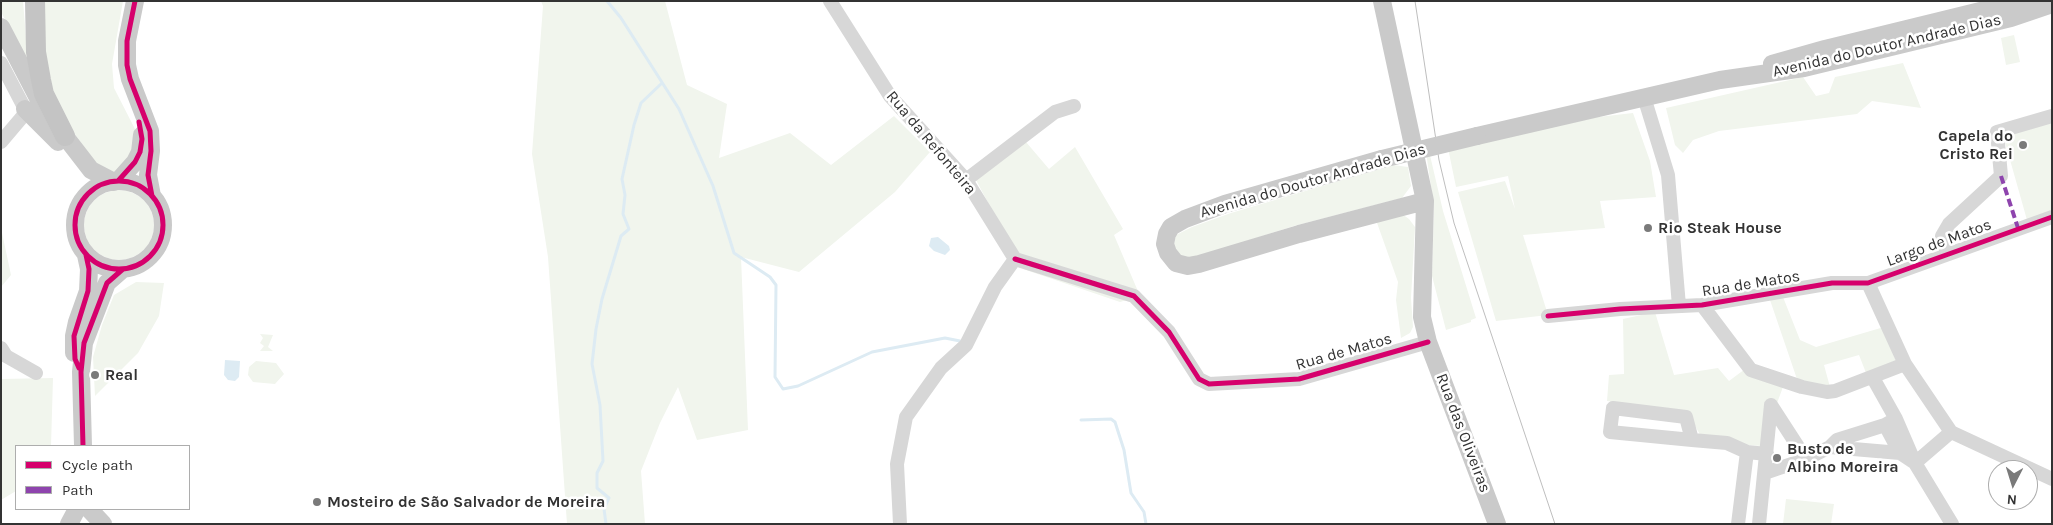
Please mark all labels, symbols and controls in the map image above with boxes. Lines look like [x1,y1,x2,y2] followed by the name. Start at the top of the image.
[1771,10,2003,82] street label: Avenida do Doutor Andrade Dias
[882,87,980,199] street label: Rua da Refonteira
[1938,126,2013,164] place label: Capela do Cristo Rei
[2017,139,2029,151] marker: Capela do Cristo Rei
[1198,140,1428,222] street label: Avenida do Doutor Andrade Dias
[1884,215,1994,271] street label: Largo de Matos
[1658,218,1782,238] place label: Rio Steak House
[1642,222,1654,234] marker: Rio Steak House
[1701,267,1801,301] street label: Rua de Matos
[1294,329,1394,375] street label: Rua de Matos
[105,365,138,385] place label: Real
[89,369,101,381] marker: Real
[1431,371,1495,495] street label: Rua das Oliveiras
[1787,439,1899,477] place label: Busto de Albino Moreira
[15,445,190,510] legend
[1771,452,1783,464] marker: Busto de Albino Moreira
[62,456,133,474] text: Cycle path
[1988,460,2038,510] north arrow
[62,481,93,499] text: Path
[2006,491,2017,508] text: N
[327,492,605,512] place label: Mosteiro de São Salvador de Moreira
[311,496,323,508] marker: Mosteiro de São Salvador de Moreira

